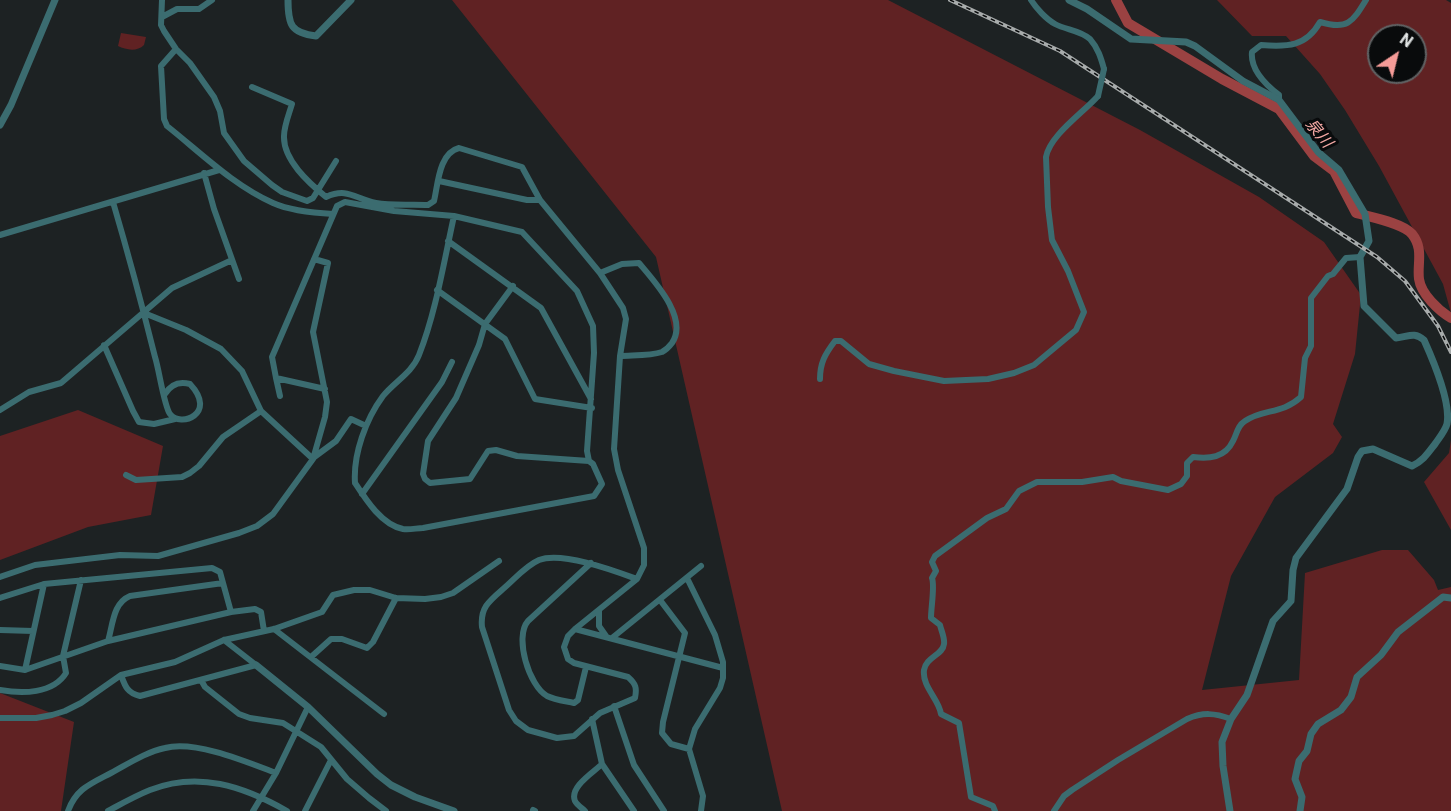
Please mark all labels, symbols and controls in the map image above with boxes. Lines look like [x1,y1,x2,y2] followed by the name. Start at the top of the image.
[1367,24,1427,84] north arrow
[1396,29,1417,52] text: N
[1300,116,1336,152] water label: 泉川

